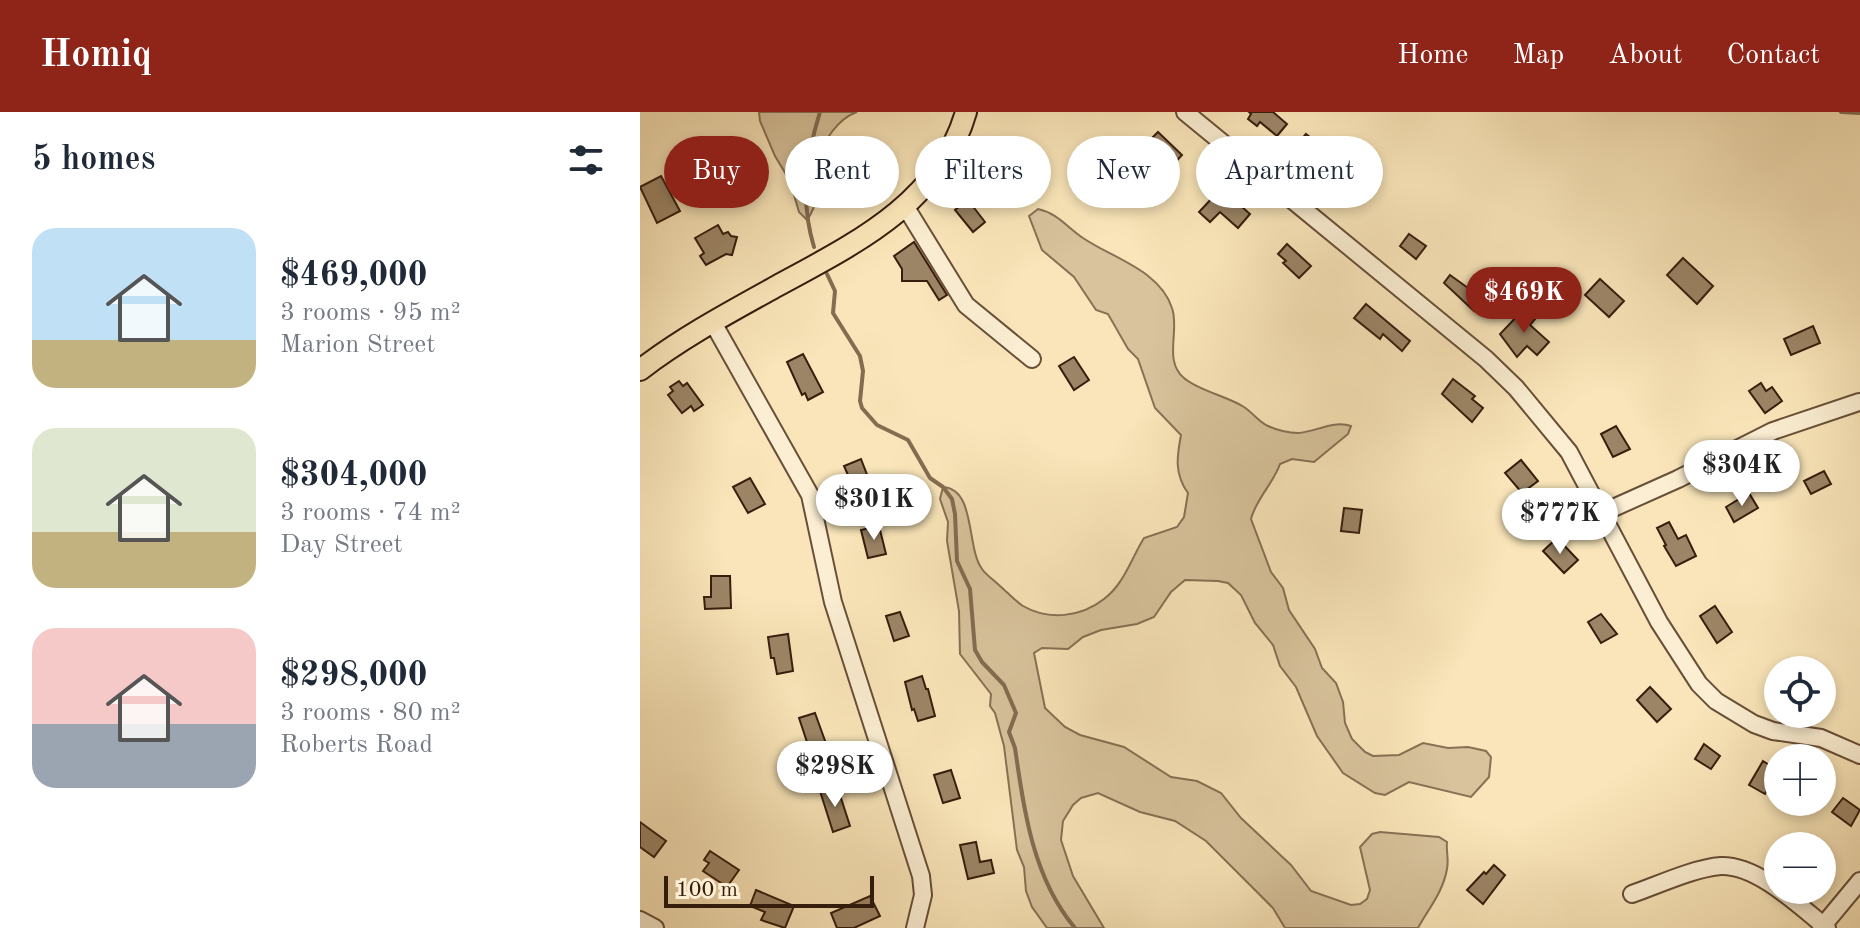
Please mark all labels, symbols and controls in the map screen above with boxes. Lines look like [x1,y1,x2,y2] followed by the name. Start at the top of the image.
[40,37,152,75] text: Homiq
[1397,42,1468,70] text: Home
[1512,42,1564,70] text: Map
[1608,42,1683,70] text: About
[1727,42,1820,70] text: Contact
[664,136,769,208] chip: Buy
[785,136,899,208] chip: Rent
[915,136,1051,208] chip: Filters
[1067,136,1180,208] chip: New
[1196,136,1383,208] chip: Apartment
[564,138,608,182] icon: filters
[32,143,155,177] text: 5 homes
[280,259,428,293] text: $469,000
[96,260,192,356] icon: home
[1468,267,1580,335] pin: $469K
[1484,280,1564,306] text: $469K
[280,300,461,326] text: 3 rooms · 95 m²
[280,332,435,358] text: Marion Street
[1686,440,1798,508] pin: $304K
[1702,453,1782,479] text: $304K
[280,459,428,493] text: $304,000
[96,460,192,556] icon: home
[818,474,930,542] pin: $301K
[834,487,914,513] text: $301K
[1504,488,1616,556] pin: $777K
[280,500,461,526] text: 3 rooms · 74 m²
[1520,501,1600,527] text: $777K
[280,532,403,558] text: Day Street
[1764,656,1836,904] map controls
[1764,656,1836,728] button: locate
[280,659,428,693] text: $298,000
[96,660,192,756] icon: home
[280,700,461,726] text: 3 rooms · 80 m²
[280,732,433,758] text: Roberts Road
[779,741,891,809] pin: $298K
[1764,744,1836,816] button: +
[795,754,875,780] text: $298K
[1764,832,1836,904] button: −
[664,872,874,908] scale bar
[676,879,738,901] text: 100 m

